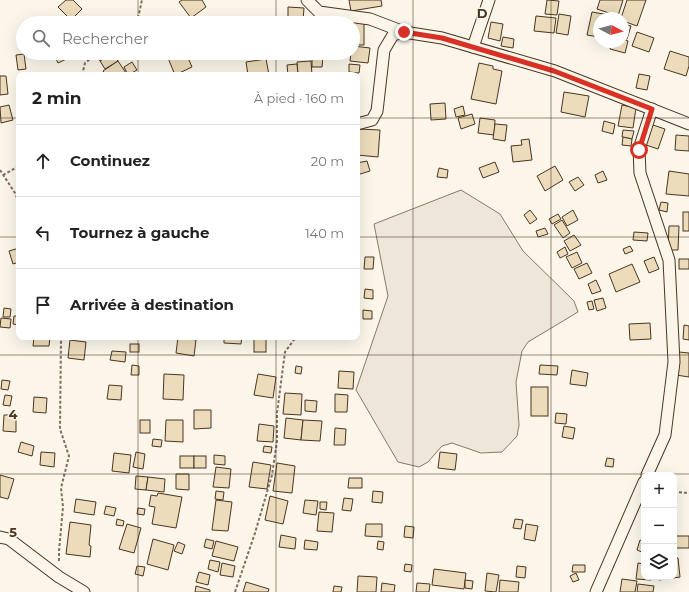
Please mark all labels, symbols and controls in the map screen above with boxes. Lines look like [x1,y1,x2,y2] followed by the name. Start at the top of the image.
[477,5,488,21] text: D
[593,12,629,48] north arrow
[16,16,360,60] search box
[395,23,413,41] route end
[30,27,52,49] icon: search
[62,29,149,48] text: Rechercher
[32,88,82,108] text: 2 min
[254,90,344,106] text: À pied · 160 m
[630,141,648,159] route start
[32,150,54,172] icon: ahead
[70,151,150,170] text: Continuez
[311,153,344,169] text: 20 m
[32,222,54,244] icon: left
[70,223,209,242] text: Tournez à gauche
[305,225,344,241] text: 140 m
[32,294,54,316] icon: arrive
[70,295,234,314] text: Arrivée à destination
[9,406,18,422] text: 4
[641,472,677,580] map controls
[641,472,677,508] button: +
[641,508,677,544] button: −
[9,524,17,540] text: 5
[641,544,677,580] button: layers

